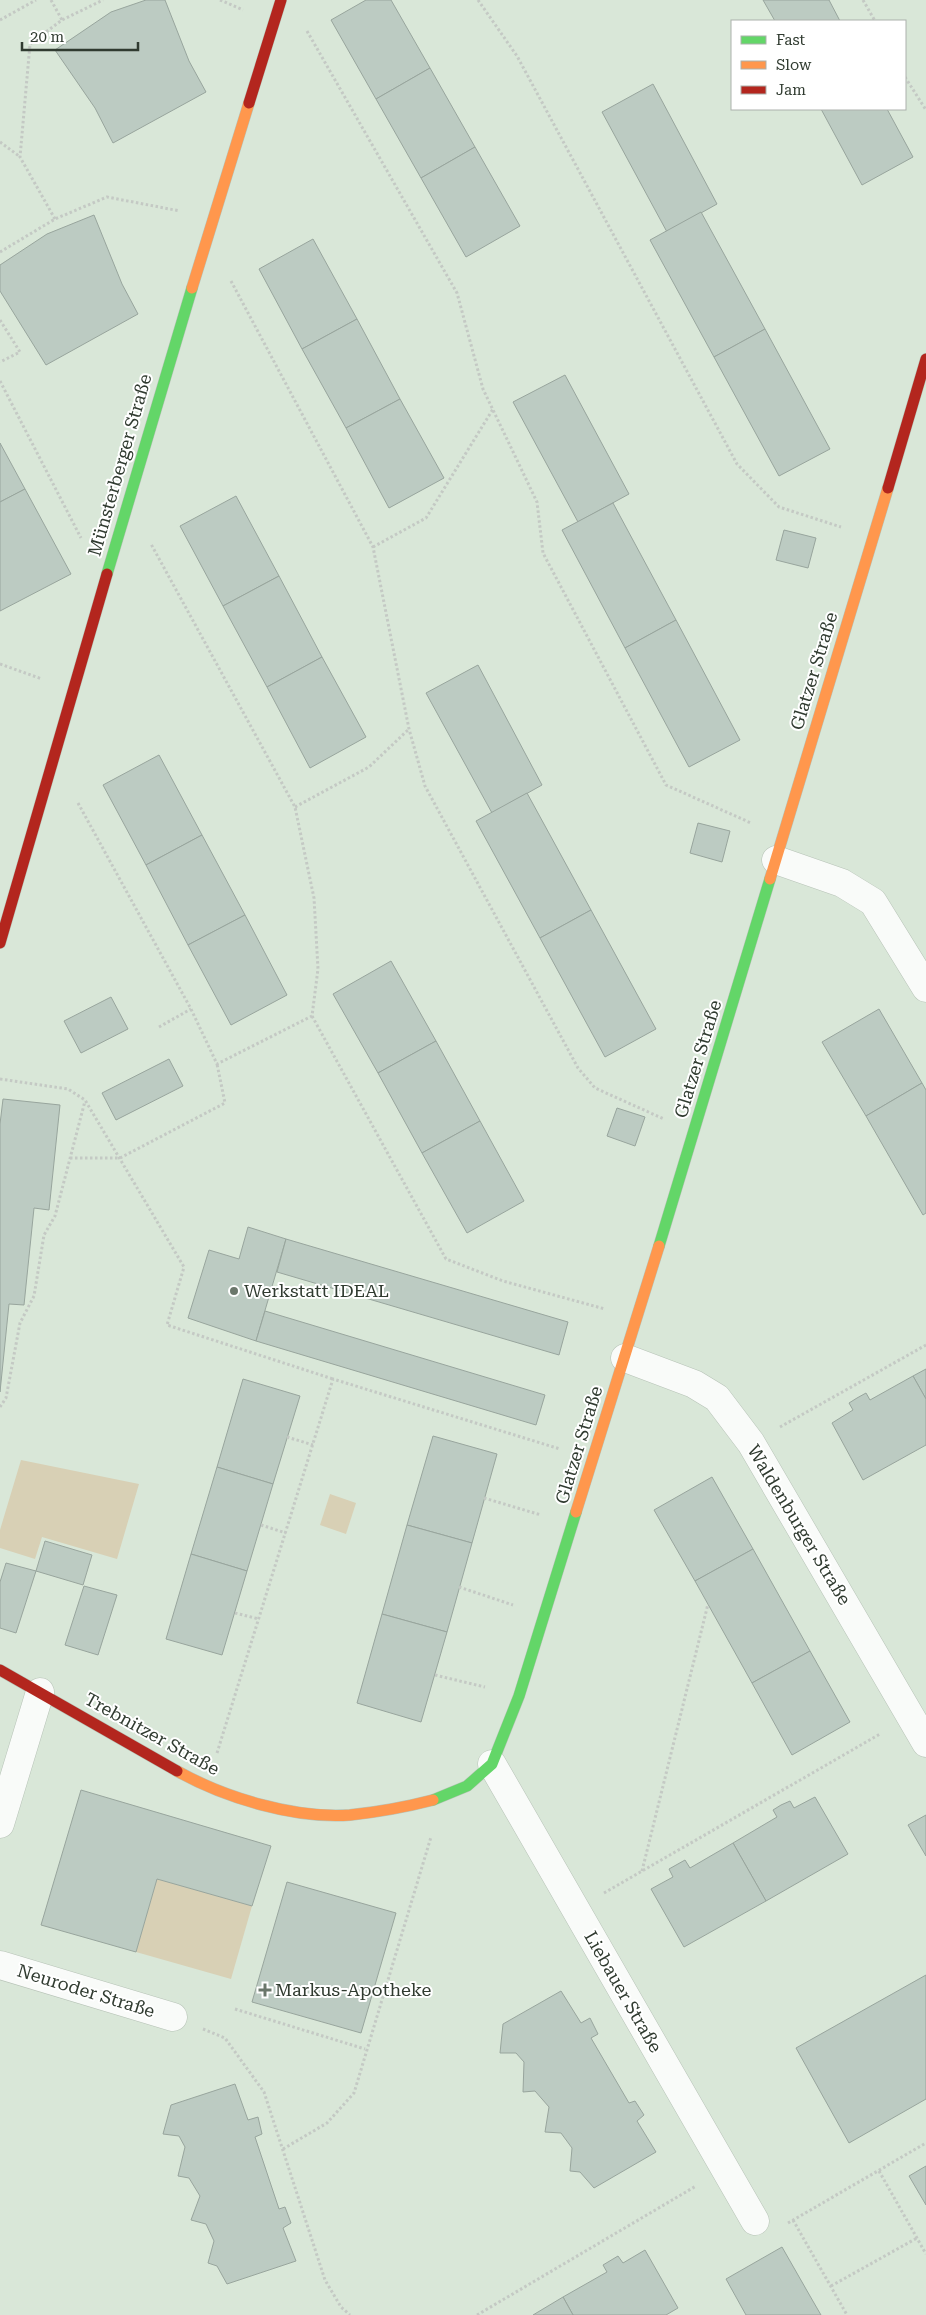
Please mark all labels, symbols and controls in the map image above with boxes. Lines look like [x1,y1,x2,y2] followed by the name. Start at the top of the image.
[22,20,139,52] scale bar
[731,20,906,110] legend
[30,28,65,46] text: 20 m
[776,31,806,49] text: Fast
[776,56,812,74] text: Slow
[776,81,806,99] text: Jam
[83,371,156,558] street label: Münsterberger Straße
[786,609,841,732] street label: Glatzer Straße
[670,997,725,1120] street label: Glatzer Straße
[244,1280,389,1301] place label: Werkstatt IDEAL
[228,1285,240,1297] marker: Werkstatt IDEAL
[551,1383,606,1506] street label: Glatzer Straße
[743,1441,856,1609] street label: Waldenburger Straße
[81,1688,223,1779] street label: Trebnitzer Straße
[580,1927,667,2056] street label: Liebauer Straße
[15,1960,158,2021] street label: Neuroder Straße
[275,1979,432,2000] place label: Markus-Apotheke
[259,1984,271,1996] marker: Markus-Apotheke

